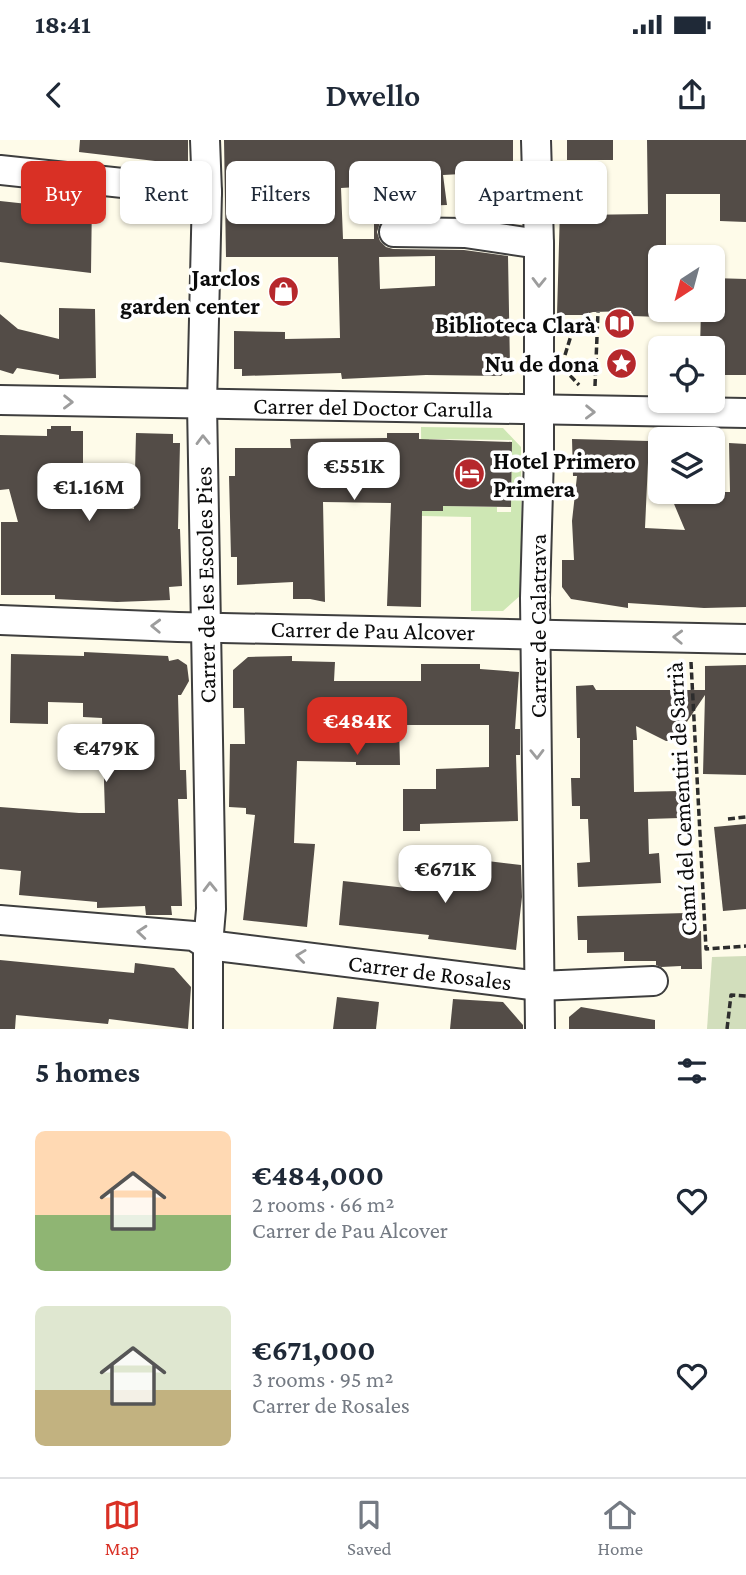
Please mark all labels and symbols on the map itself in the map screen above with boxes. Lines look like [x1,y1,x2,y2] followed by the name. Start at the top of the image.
[648,245,724,322] north arrow
[120,264,260,319] place label: Jarclos garden center
[266,274,300,308] shop icon: Jarclos garden center
[531,277,547,287] one-way arrow
[602,307,636,341] library icon: Biblioteca Clarà
[435,311,596,338] place label: Biblioteca Clarà
[605,346,639,380] place icon: Nu de dona
[485,350,599,377] place label: Nu de dona
[253,391,493,423] street label: Carrer del Doctor Carulla
[63,394,74,409] one-way arrow
[584,404,595,419] one-way arrow
[195,434,211,444] one-way arrow
[305,442,403,502] pin: €551K
[493,447,636,502] place label: Hotel Primero Primera
[453,457,487,491] hotel icon: Hotel Primero Primera
[32,464,146,523] pin: €1.16M
[189,466,221,704] street label: Carrer de les Escoles Pies
[524,534,551,718] street label: Carrer de Calatrava
[270,615,476,645] street label: Carrer de Pau Alcover
[151,618,161,634] one-way arrow
[672,629,683,645] one-way arrow
[660,661,702,937] street label: Camí del Cementiri de Sarrià
[308,698,406,757] pin: €484K
[57,724,155,784] pin: €479K
[529,749,545,760] one-way arrow
[396,846,494,905] pin: €671K
[203,882,218,893] one-way arrow
[136,925,147,940] one-way arrow
[295,949,306,964] one-way arrow
[347,949,513,995] street label: Carrer de Rosales

